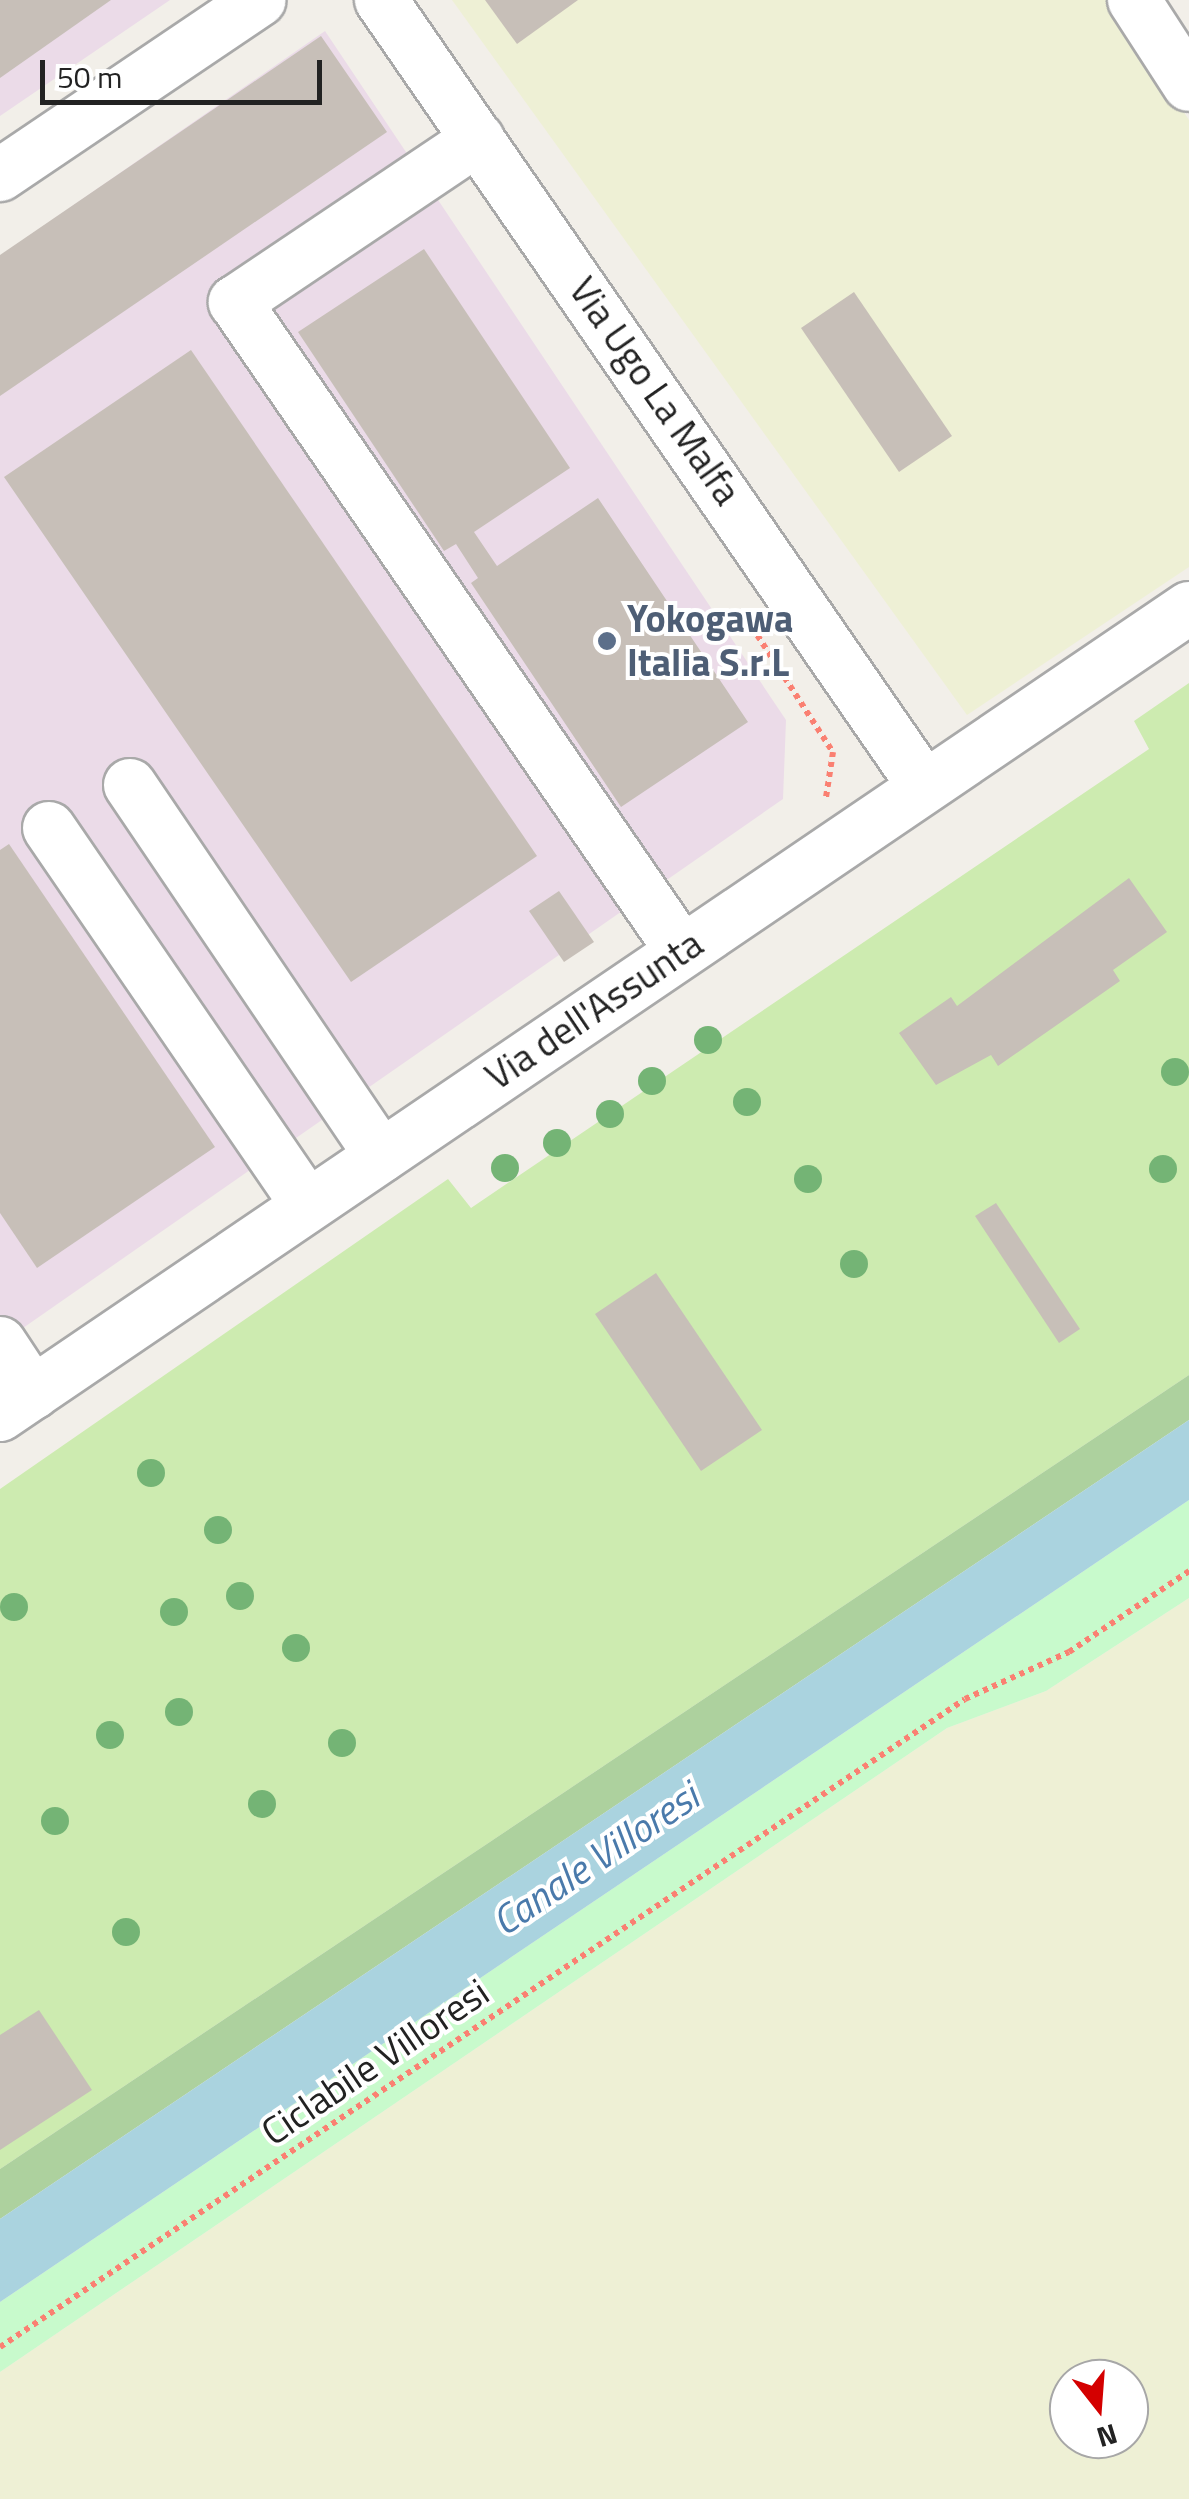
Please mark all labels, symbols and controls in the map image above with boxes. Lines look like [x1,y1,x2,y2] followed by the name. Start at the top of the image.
[45,40,328,102] scale bar
[57,54,122,100] text: 50 m
[560,269,750,513] street label: Via Ugo La Malfa
[627,596,794,686] place label: Yokogawa Italia S.r.L
[596,630,618,652] marker: Yokogawa Italia S.r.L
[477,921,711,1099] street label: Via dell'Assunta
[483,1772,707,1946] water label: Canale Villoresi
[253,1969,497,2155] street label: Ciclabile Villoresi
[1049,2359,1149,2459] north arrow
[1092,2413,1123,2460] text: N

